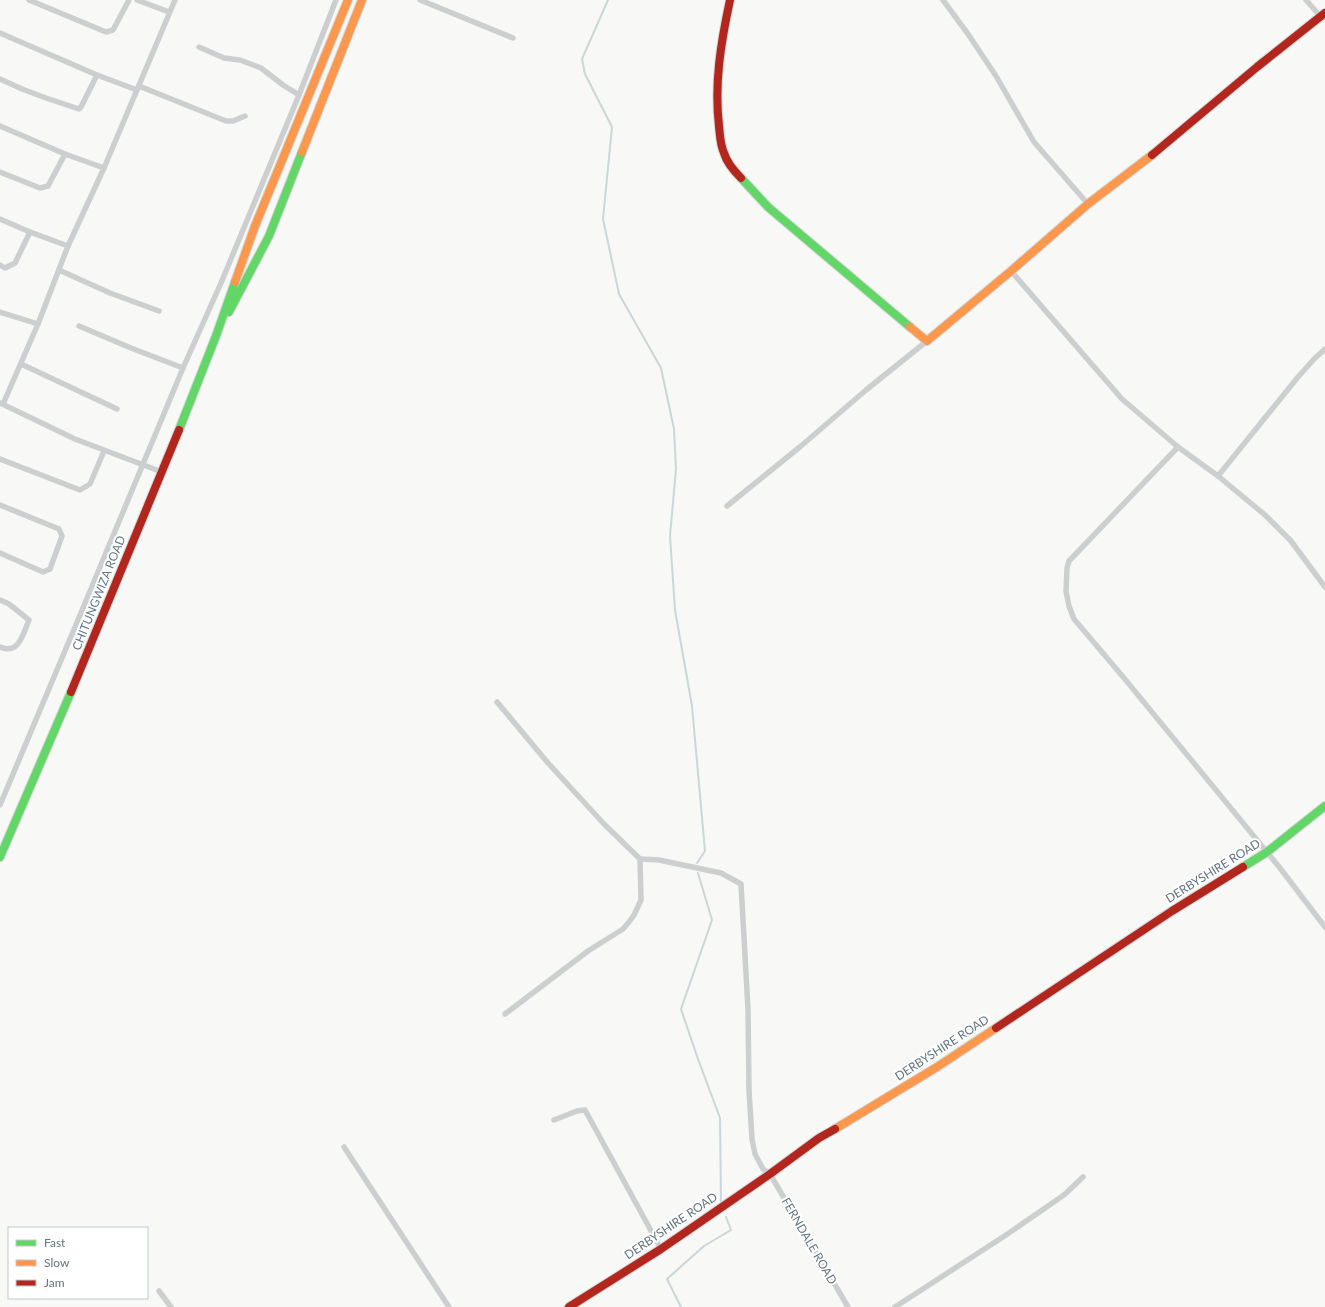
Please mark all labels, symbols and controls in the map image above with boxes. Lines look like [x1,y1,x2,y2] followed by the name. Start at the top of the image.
[69,533,128,652] street label: CHITUNGWIZA ROAD
[1163,835,1263,906] street label: DERBYSHIRE ROAD
[892,1012,991,1084] street label: DERBYSHIRE ROAD
[621,1189,720,1262] street label: DERBYSHIRE ROAD
[779,1195,840,1287] street label: FERNDALE ROAD
[8,1227,148,1299] legend
[44,1235,66,1250] text: Fast
[44,1255,70,1270] text: Slow
[44,1275,65,1290] text: Jam

